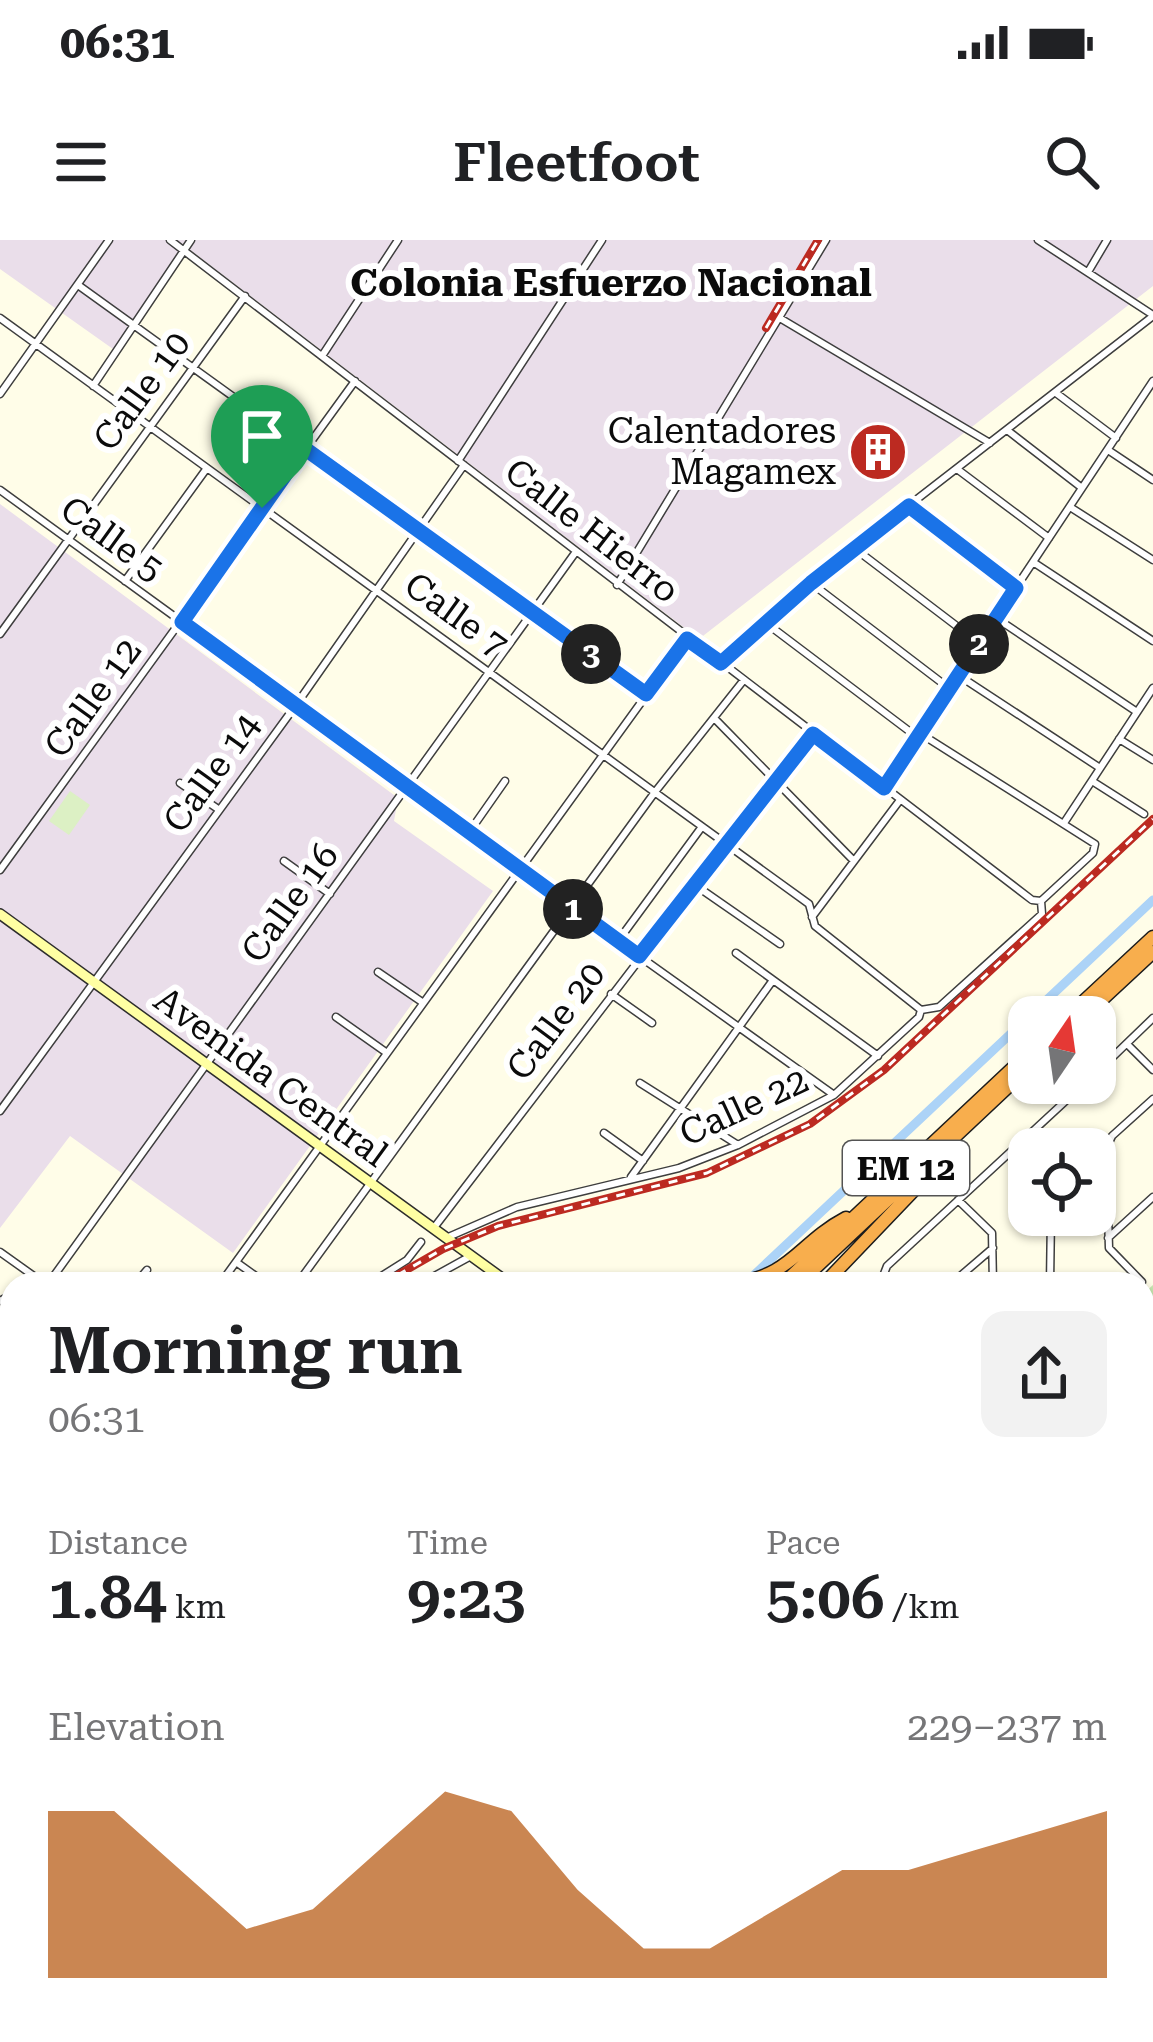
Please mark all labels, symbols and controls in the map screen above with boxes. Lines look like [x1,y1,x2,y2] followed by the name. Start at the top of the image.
[60,16,175,69] text: 06:31
[48,129,114,195] icon: menu
[1039,129,1105,195] icon: search
[453,131,700,194] text: Fleetfoot
[350,260,872,306] district label: Colonia Esfuerzo Nacional
[85,323,199,459] street label: Calle 10
[211,385,313,508] pin
[229,403,295,469] icon: arrive
[608,410,836,493] place label: Calentadores Magamex
[847,421,909,483] building icon: Calentadores Magamex
[497,450,687,612] street label: Calle Hierro
[52,488,172,590] street label: Calle 5
[396,564,516,666] street label: Calle 7
[949,614,1009,674] pin: 2
[561,624,621,684] pin: 3
[970,624,988,663] text: 2
[36,630,150,766] street label: Calle 12
[582,634,600,673] text: 3
[155,705,269,841] street label: Calle 14
[233,835,347,971] street label: Calle 16
[543,879,603,939] pin: 1
[564,889,582,928] text: 1
[498,954,614,1088] street label: Calle 20
[146,978,396,1176] street label: Avenida Central
[1008,996,1116,1104] north arrow
[1008,996,1116,1236] map controls
[673,1059,815,1155] street label: Calle 22
[1008,1128,1116,1236] button: locate
[843,1141,969,1195] road number: EM 12
[981,1311,1107,1437] button: share
[48,1312,463,1389] text: Morning run
[48,1396,145,1442] text: 06:31
[48,1523,188,1562] text: Distance
[407,1523,488,1562] text: Time
[766,1523,840,1562] text: Pace
[48,1562,167,1633] text: 1.84
[407,1562,526,1633] text: 9:23
[766,1562,885,1633] text: 5:06
[167,1587,226,1626] text: km
[885,1587,959,1626] text: /km
[48,1704,225,1750] text: Elevation
[907,1704,1107,1750] text: 229–237 m

